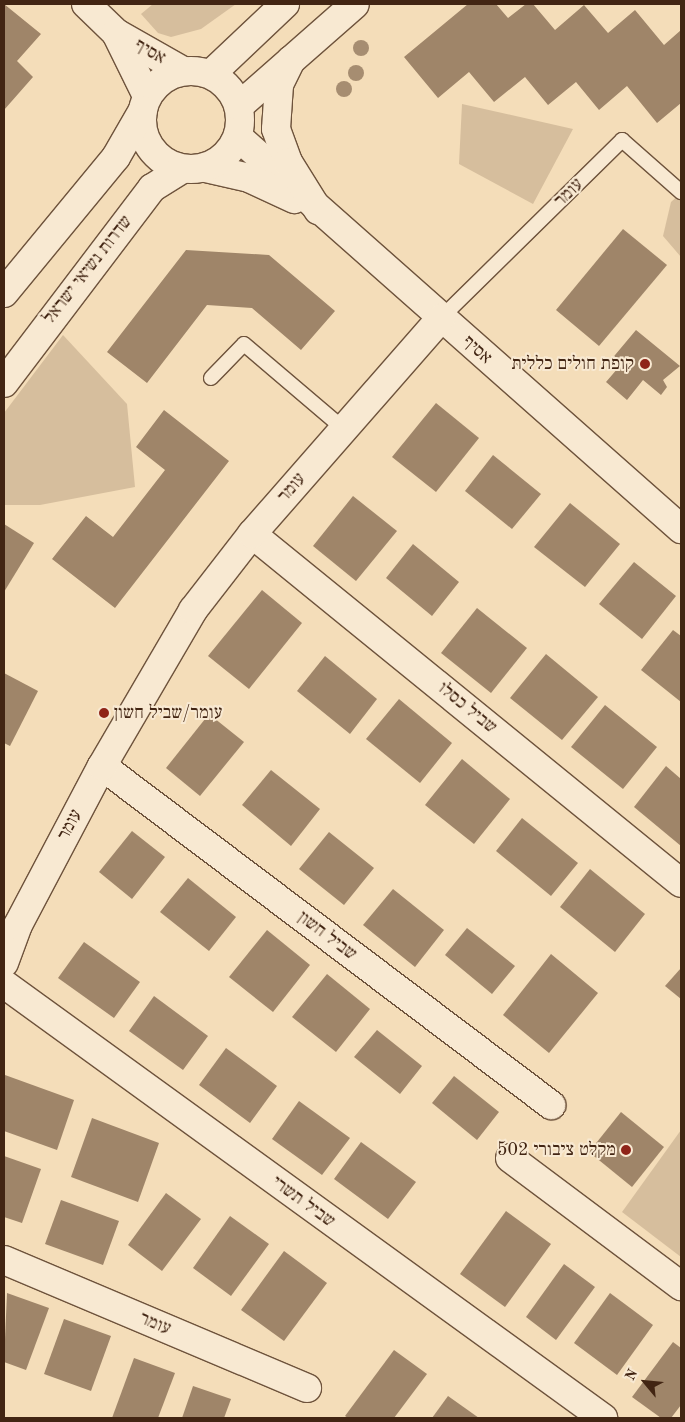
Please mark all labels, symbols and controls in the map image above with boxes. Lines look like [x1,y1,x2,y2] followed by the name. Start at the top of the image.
[131,35,169,69] street label: אסיף
[550,174,588,212] street label: עומר
[39,211,137,329] street label: שדרות נשיאי ישראל
[458,331,496,369] street label: אסיף
[512,353,634,375] place label: קופת חולים כללית
[638,357,652,371] marker: קופת חולים כללית
[273,469,311,507] street label: עומר
[433,678,501,738] street label: שביל כסלו
[114,702,222,724] place label: עומר/שביל חשון
[98,707,110,719] marker: עומר/שביל חשון
[53,806,87,844] street label: עומר
[293,907,361,965] street label: שביל חשון
[497,1139,616,1161] place label: מקלט ציבורי 502
[620,1144,632,1156] marker: מקלט ציבורי 502
[267,1172,339,1232] street label: שביל תשרי
[136,1308,174,1340] street label: עומר
[620,1357,670,1407] north arrow
[623,1367,640,1383] text: N

